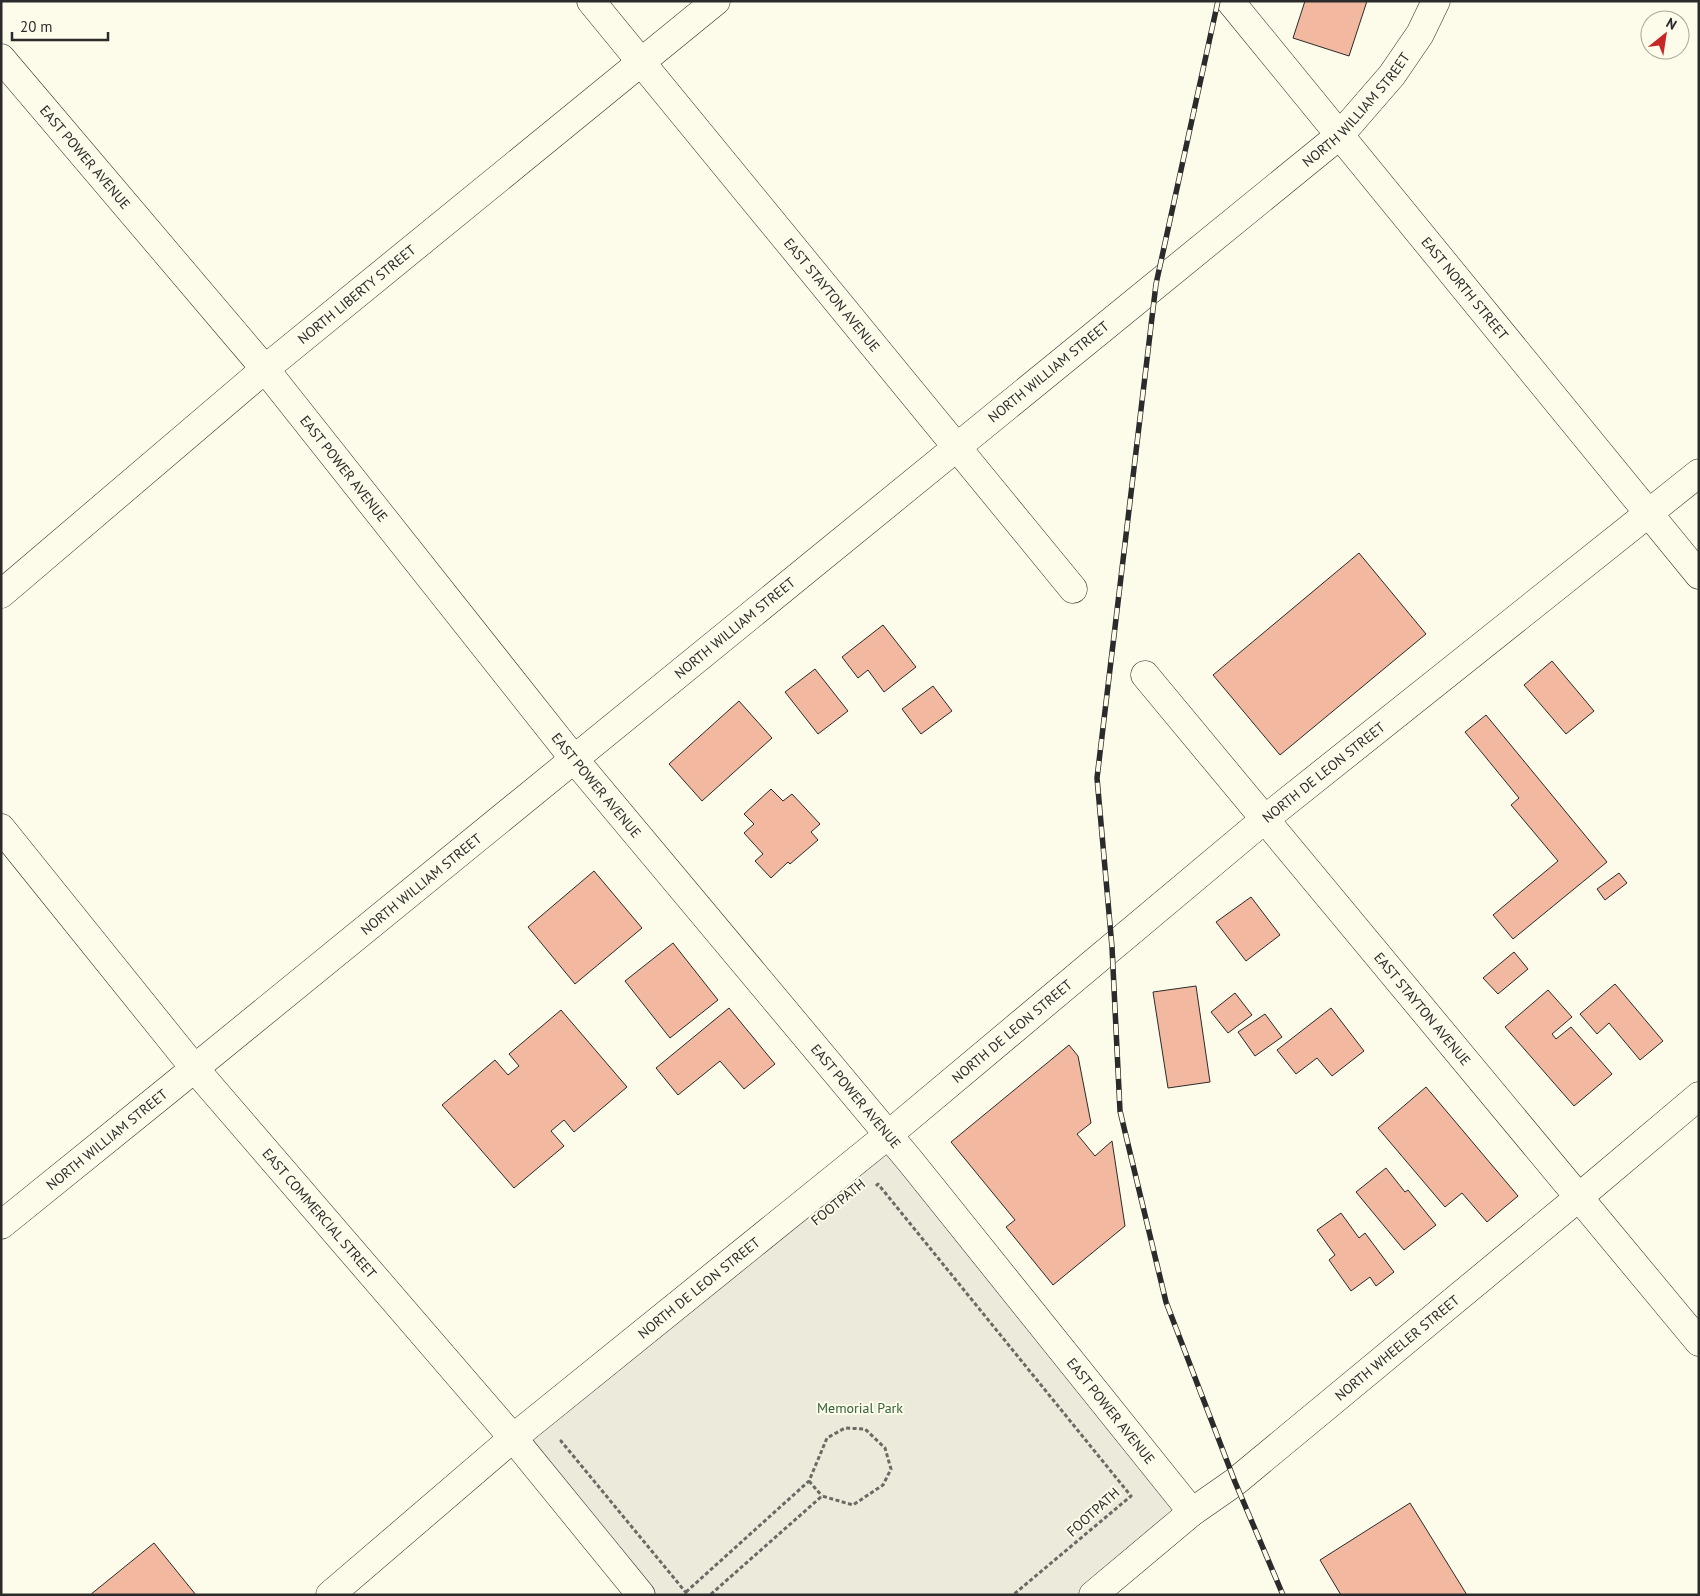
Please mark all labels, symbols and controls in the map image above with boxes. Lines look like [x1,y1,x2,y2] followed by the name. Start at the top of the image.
[12,10,109,42] scale bar
[1640,10,1690,60] north arrow
[1663,14,1680,34] text: N
[20,17,53,36] text: 20 m
[1299,49,1414,171] street label: NORTH WILLIAM STREET
[36,101,134,213] street label: EAST POWER AVENUE
[1417,233,1512,344] street label: EAST NORTH STREET
[780,234,884,355] street label: EAST STAYTON AVENUE
[294,241,419,348] street label: NORTH LIBERTY STREET
[984,317,1113,426] street label: NORTH WILLIAM STREET
[296,412,392,525] street label: EAST POWER AVENUE
[671,573,799,683] street label: NORTH WILLIAM STREET
[1259,718,1389,827] street label: NORTH DE LEON STREET
[548,729,645,841] street label: EAST POWER AVENUE
[357,829,485,939] street label: NORTH WILLIAM STREET
[1370,949,1475,1069] street label: EAST STAYTON AVENUE
[948,975,1076,1087] street label: NORTH DE LEON STREET
[807,1040,905,1152] street label: EAST POWER AVENUE
[42,1085,171,1194] street label: NORTH WILLIAM STREET
[259,1145,381,1282] street label: EAST COMMERCIAL STREET
[807,1175,869,1229] street label: FOOTPATH
[634,1233,764,1343] street label: NORTH DE LEON STREET
[1331,1291,1463,1405] street label: NORTH WHEELER STREET
[1063,1354,1159,1468] street label: EAST POWER AVENUE
[817,1399,903,1417] park label: Memorial Park
[1063,1484,1123,1540] street label: FOOTPATH

